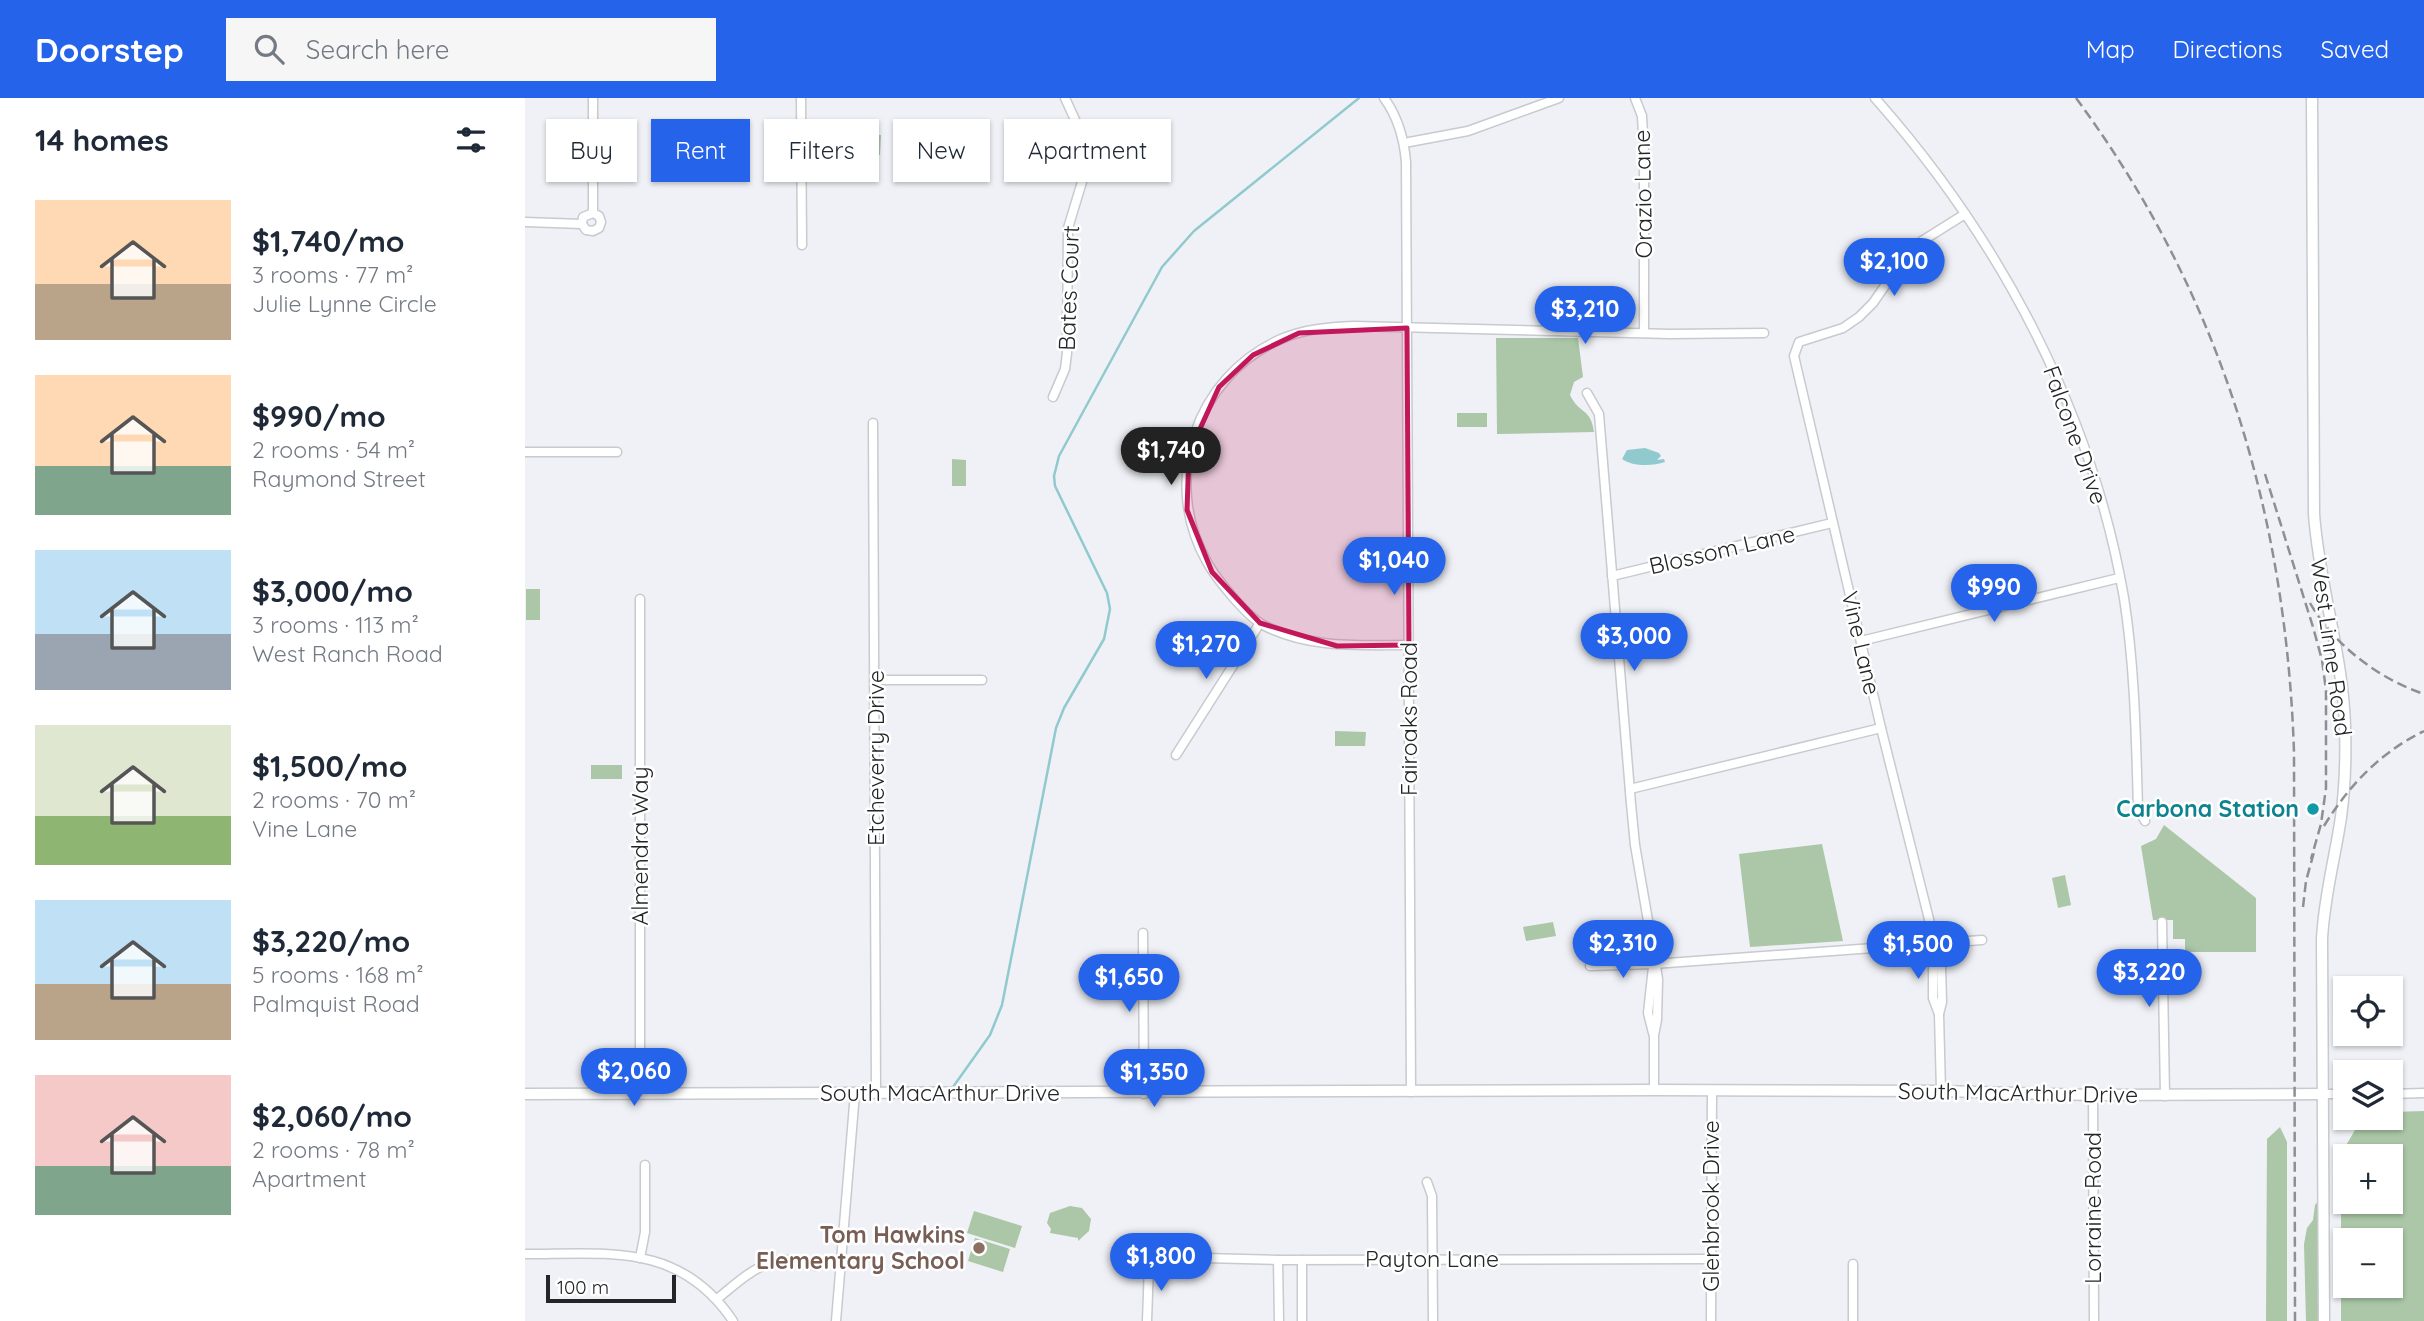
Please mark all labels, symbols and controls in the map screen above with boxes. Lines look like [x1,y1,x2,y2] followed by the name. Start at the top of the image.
[226,18,716,81] search box
[35,29,184,70] text: Doorstep
[250,30,288,68] icon: search
[306,33,449,66] text: Search here
[2086,34,2135,64] text: Map
[2173,34,2283,64] text: Directions
[2321,34,2389,64] text: Saved
[546,119,637,182] chip: Buy
[651,119,750,182] chip: Rent
[764,119,879,182] chip: Filters
[893,119,990,182] chip: New
[1004,119,1171,182] chip: Apartment
[35,121,169,159] text: 14 homes
[452,121,490,159] icon: filters
[1627,129,1658,259] street label: Orazio Lane
[252,222,405,260] text: $1,740/mo
[1052,225,1085,351] street label: Bates Court
[91,228,175,312] icon: home
[1837,238,1951,298] pin: $2,100
[1860,246,1928,275] text: $2,100
[252,260,413,289] text: 3 rooms · 77 m²
[1528,286,1642,346] pin: $3,210
[252,289,437,318] text: Julie Lynne Circle
[1551,294,1619,323] text: $3,210
[2037,362,2114,508] street label: Falcone Drive
[252,397,386,435] text: $990/mo
[91,403,175,487] icon: home
[1114,428,1228,487] pin: $1,740
[252,435,415,464] text: 2 rooms · 54 m²
[1137,435,1205,464] text: $1,740
[252,464,426,493] text: Raymond Street
[1646,519,1798,580] street label: Blossom Lane
[1337,538,1451,597] pin: $1,040
[1359,545,1429,574] text: $1,040
[2305,556,2358,738] street label: West Linne Road
[1953,564,2035,624] pin: $990
[252,572,413,610] text: $3,000/mo
[1967,572,2021,601] text: $990
[91,578,175,662] icon: home
[1836,588,1887,697] street label: Vine Lane
[252,610,419,639] text: 3 rooms · 113 m²
[1577,614,1691,673] pin: $3,000
[1597,621,1671,650] text: $3,000
[1149,622,1263,681] pin: $1,270
[1172,629,1240,658] text: $1,270
[252,639,443,668] text: West Ranch Road
[1394,642,1423,796] street label: Fairoaks Road
[861,670,890,846] street label: Etcheverry Drive
[252,747,407,785] text: $1,500/mo
[91,753,175,837] icon: home
[625,766,654,926] street label: Almendra Way
[252,785,416,814] text: 2 rooms · 70 m²
[2116,794,2299,823] place label: Carbona Station
[2305,801,2321,817] marker: Carbona Station
[252,814,357,843] text: Vine Lane
[1566,920,1680,980] pin: $2,310
[252,922,410,960] text: $3,220/mo
[1861,922,1975,981] pin: $1,500
[91,928,175,1012] icon: home
[1589,928,1657,957] text: $2,310
[1883,929,1953,958] text: $1,500
[2092,950,2206,1009] pin: $3,220
[1072,954,1186,1014] pin: $1,650
[2113,957,2185,986] text: $3,220
[252,960,424,989] text: 5 rooms · 168 m²
[1094,962,1164,991] text: $1,650
[2333,976,2403,1298] map controls
[2333,976,2403,1046] button: locate
[252,989,420,1018] text: Palmquist Road
[577,1048,691,1108] pin: $2,060
[1097,1049,1211,1109] pin: $1,350
[597,1056,671,1085] text: $2,060
[1120,1057,1188,1086] text: $1,350
[2333,1060,2403,1130] button: layers
[1898,1076,2138,1109] street label: South MacArthur Drive
[820,1078,1060,1107] street label: South MacArthur Drive
[252,1097,412,1135] text: $2,060/mo
[91,1103,175,1187] icon: home
[1696,1120,1725,1292] street label: Glenbrook Drive
[2078,1132,2107,1284] street label: Lorraine Road
[252,1135,415,1164] text: 2 rooms · 78 m²
[2333,1144,2403,1214] button: +
[252,1164,366,1193] text: Apartment
[756,1220,965,1275] place label: Tom Hawkins Elementary School
[2333,1228,2403,1298] button: −
[1104,1234,1218,1293] pin: $1,800
[971,1240,987,1256] marker: Tom Hawkins Elementary School
[1126,1241,1196,1270] text: $1,800
[1365,1244,1499,1273] street label: Payton Lane
[546,1272,675,1304] scale bar
[557,1275,609,1299] text: 100 m

